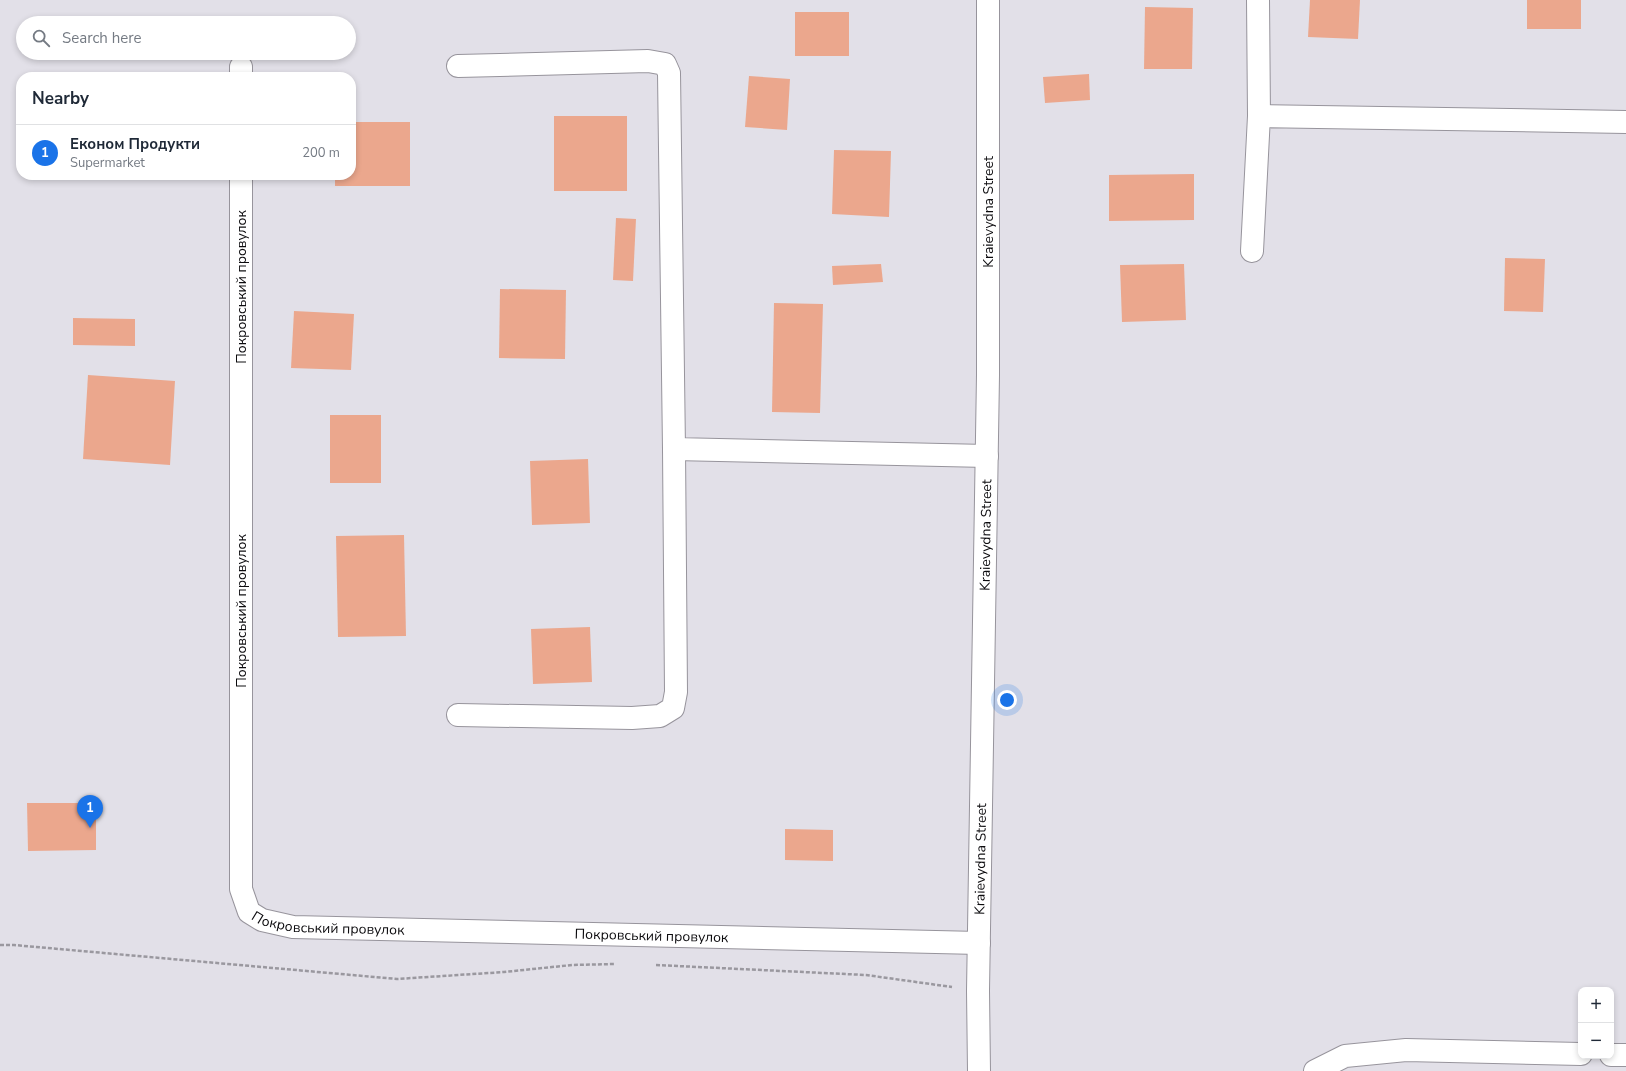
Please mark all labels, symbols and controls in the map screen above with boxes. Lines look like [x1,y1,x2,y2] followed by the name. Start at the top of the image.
[16,16,356,60] search box
[30,27,52,49] icon: search
[62,28,142,48] text: Search here
[32,87,89,110] text: Nearby
[70,134,200,154] text: Економ Продукти
[41,144,49,162] text: 1
[302,144,340,162] text: 200 m
[70,154,145,172] text: Supermarket
[979,156,998,268] street label: Kraievydna Street
[232,210,251,364] street label: Покровський провулок
[975,479,996,591] street label: Kraievydna Street
[232,534,251,688] street label: Покровський провулок
[997,690,1017,710] your location
[77,795,103,828] pin: 1
[970,803,991,915] street label: Kraievydna Street
[248,907,405,940] street label: Покровський провулок
[574,925,729,947] street label: Покровський провулок
[1578,987,1614,1059] map controls
[1578,987,1614,1023] button: +
[1578,1023,1614,1059] button: −

